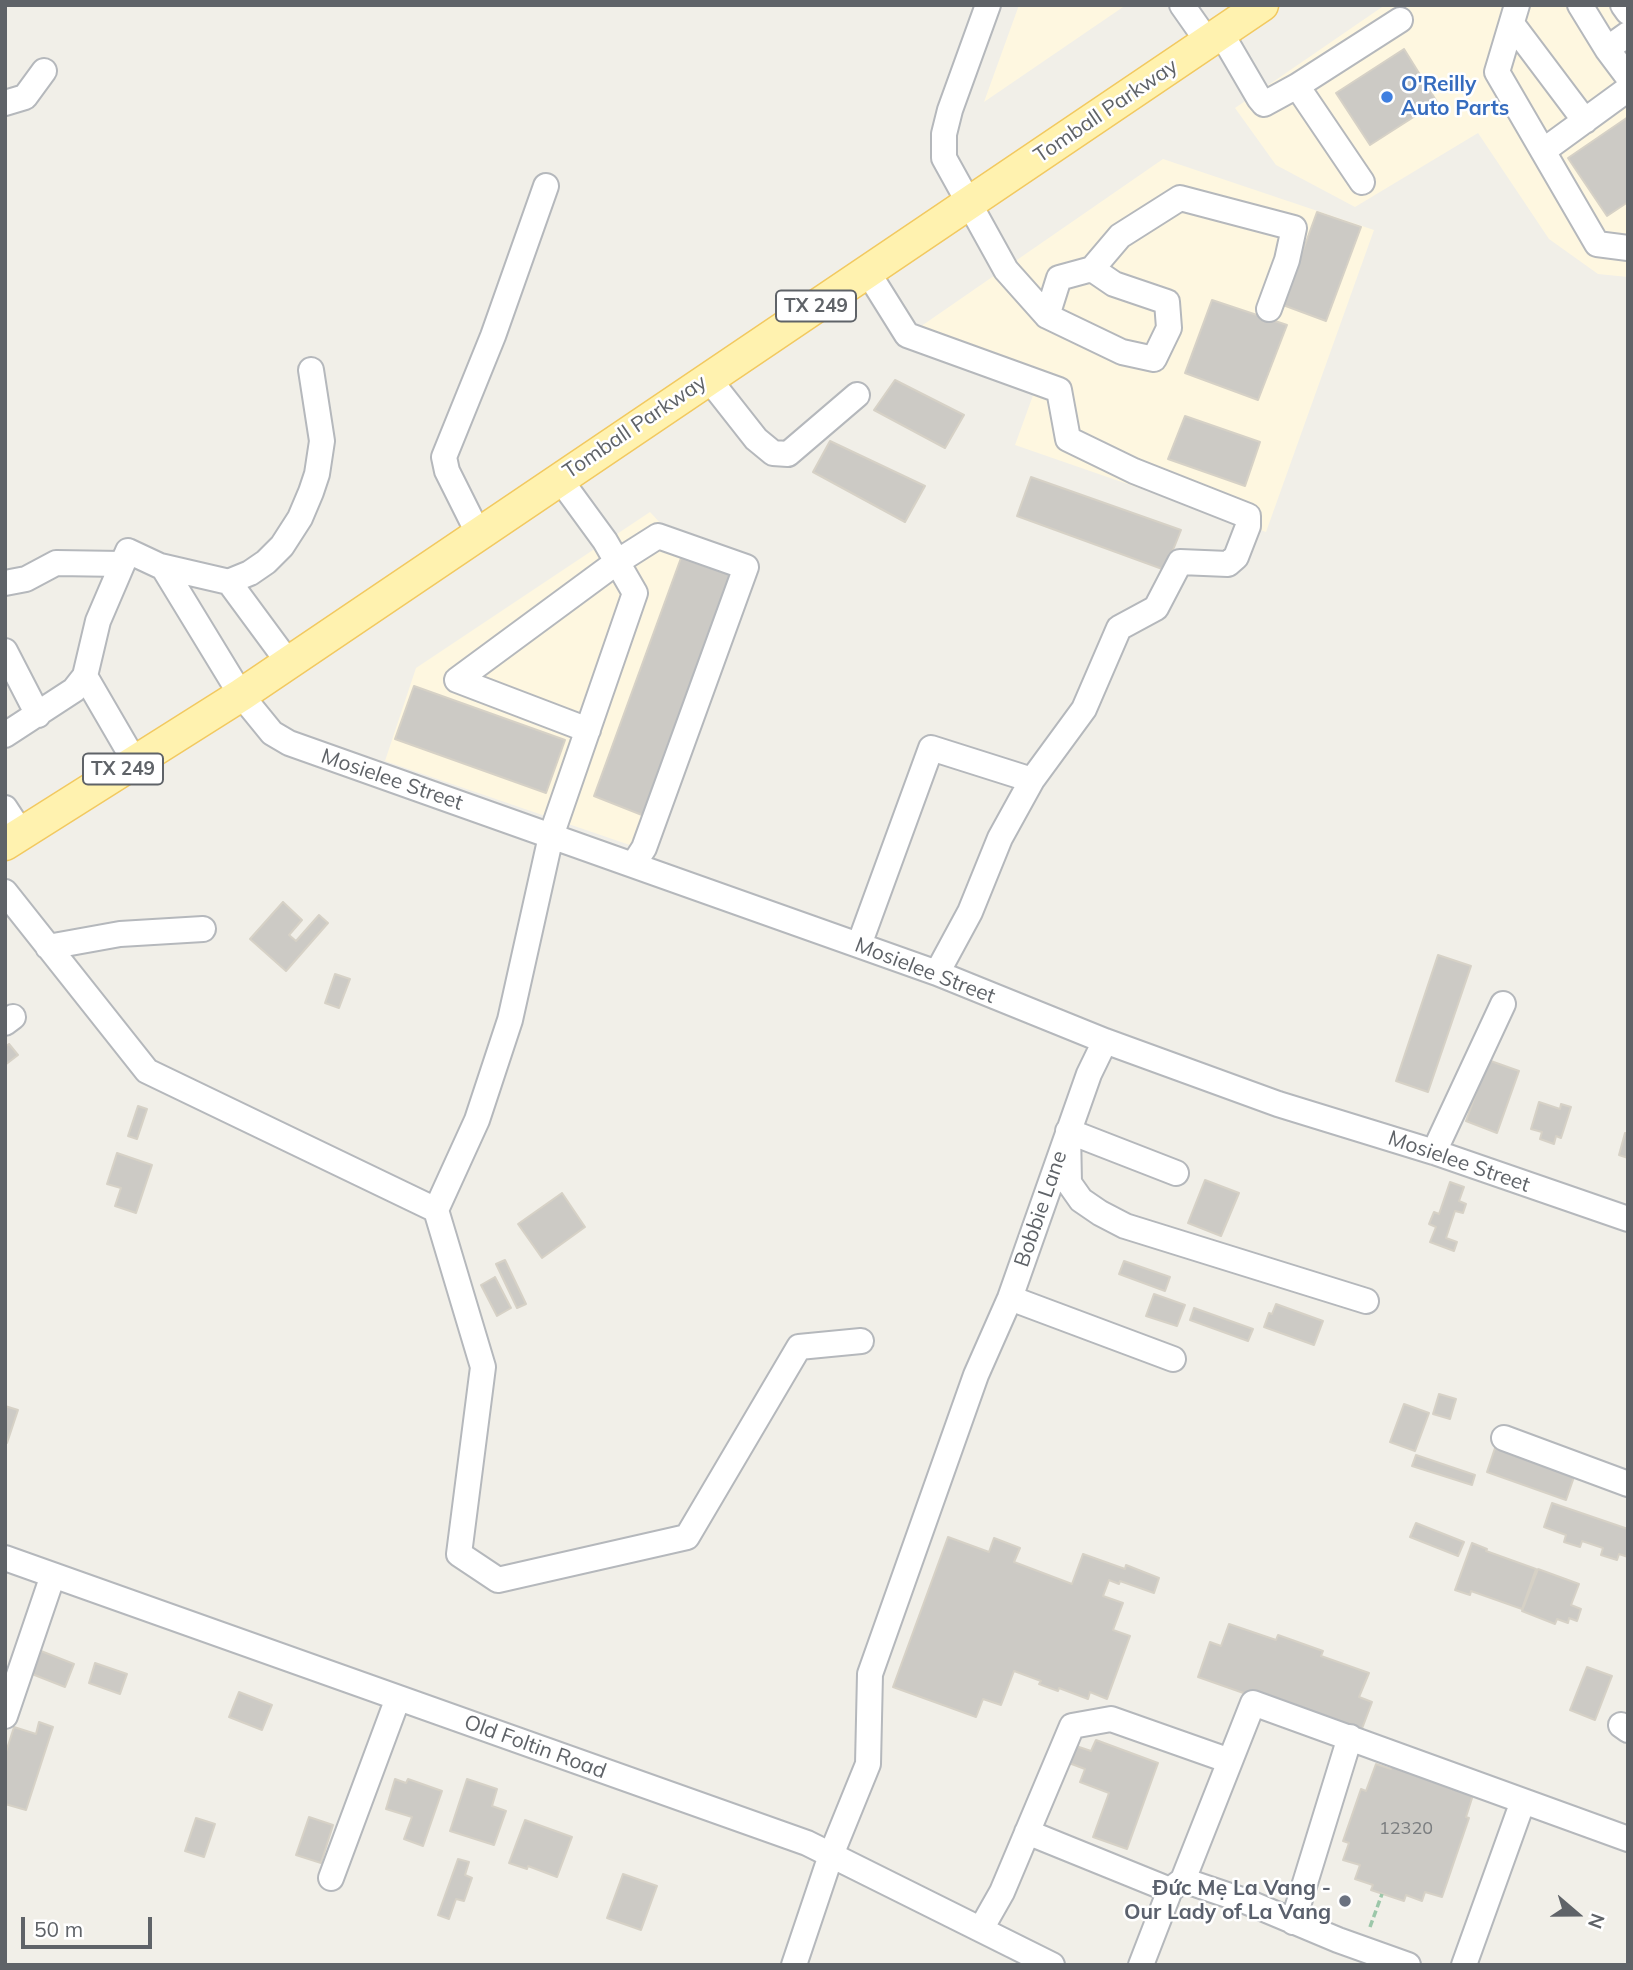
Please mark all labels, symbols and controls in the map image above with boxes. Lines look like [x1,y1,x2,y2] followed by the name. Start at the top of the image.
[1029,54,1183,168] street label: Tomball Parkway
[1401,72,1509,122] place label: O'Reilly Auto Parts
[1379,89,1395,105] marker: O'Reilly Auto Parts
[776,290,856,322] road number: TX 249
[558,370,712,484] street label: Tomball Parkway
[318,744,466,816] street label: Mosielee Street
[83,754,163,784] road number: TX 249
[851,933,999,1009] street label: Mosielee Street
[1385,1126,1533,1198] street label: Mosielee Street
[1009,1148,1073,1270] street label: Bobbie Lane
[461,1710,609,1784] street label: Old Foltin Road
[1379,1818,1433,1840] house number: 12320
[1124,1876,1331,1926] place label: Đức Mẹ La Vang - Our Lady of La Vang
[1542,1879,1612,1949] north arrow
[1337,1893,1353,1909] marker: Đức Mẹ La Vang - Our Lady of La Vang
[24,1904,156,1948] scale bar
[1583,1910,1610,1932] text: N
[34,1916,83,1942] text: 50 m

